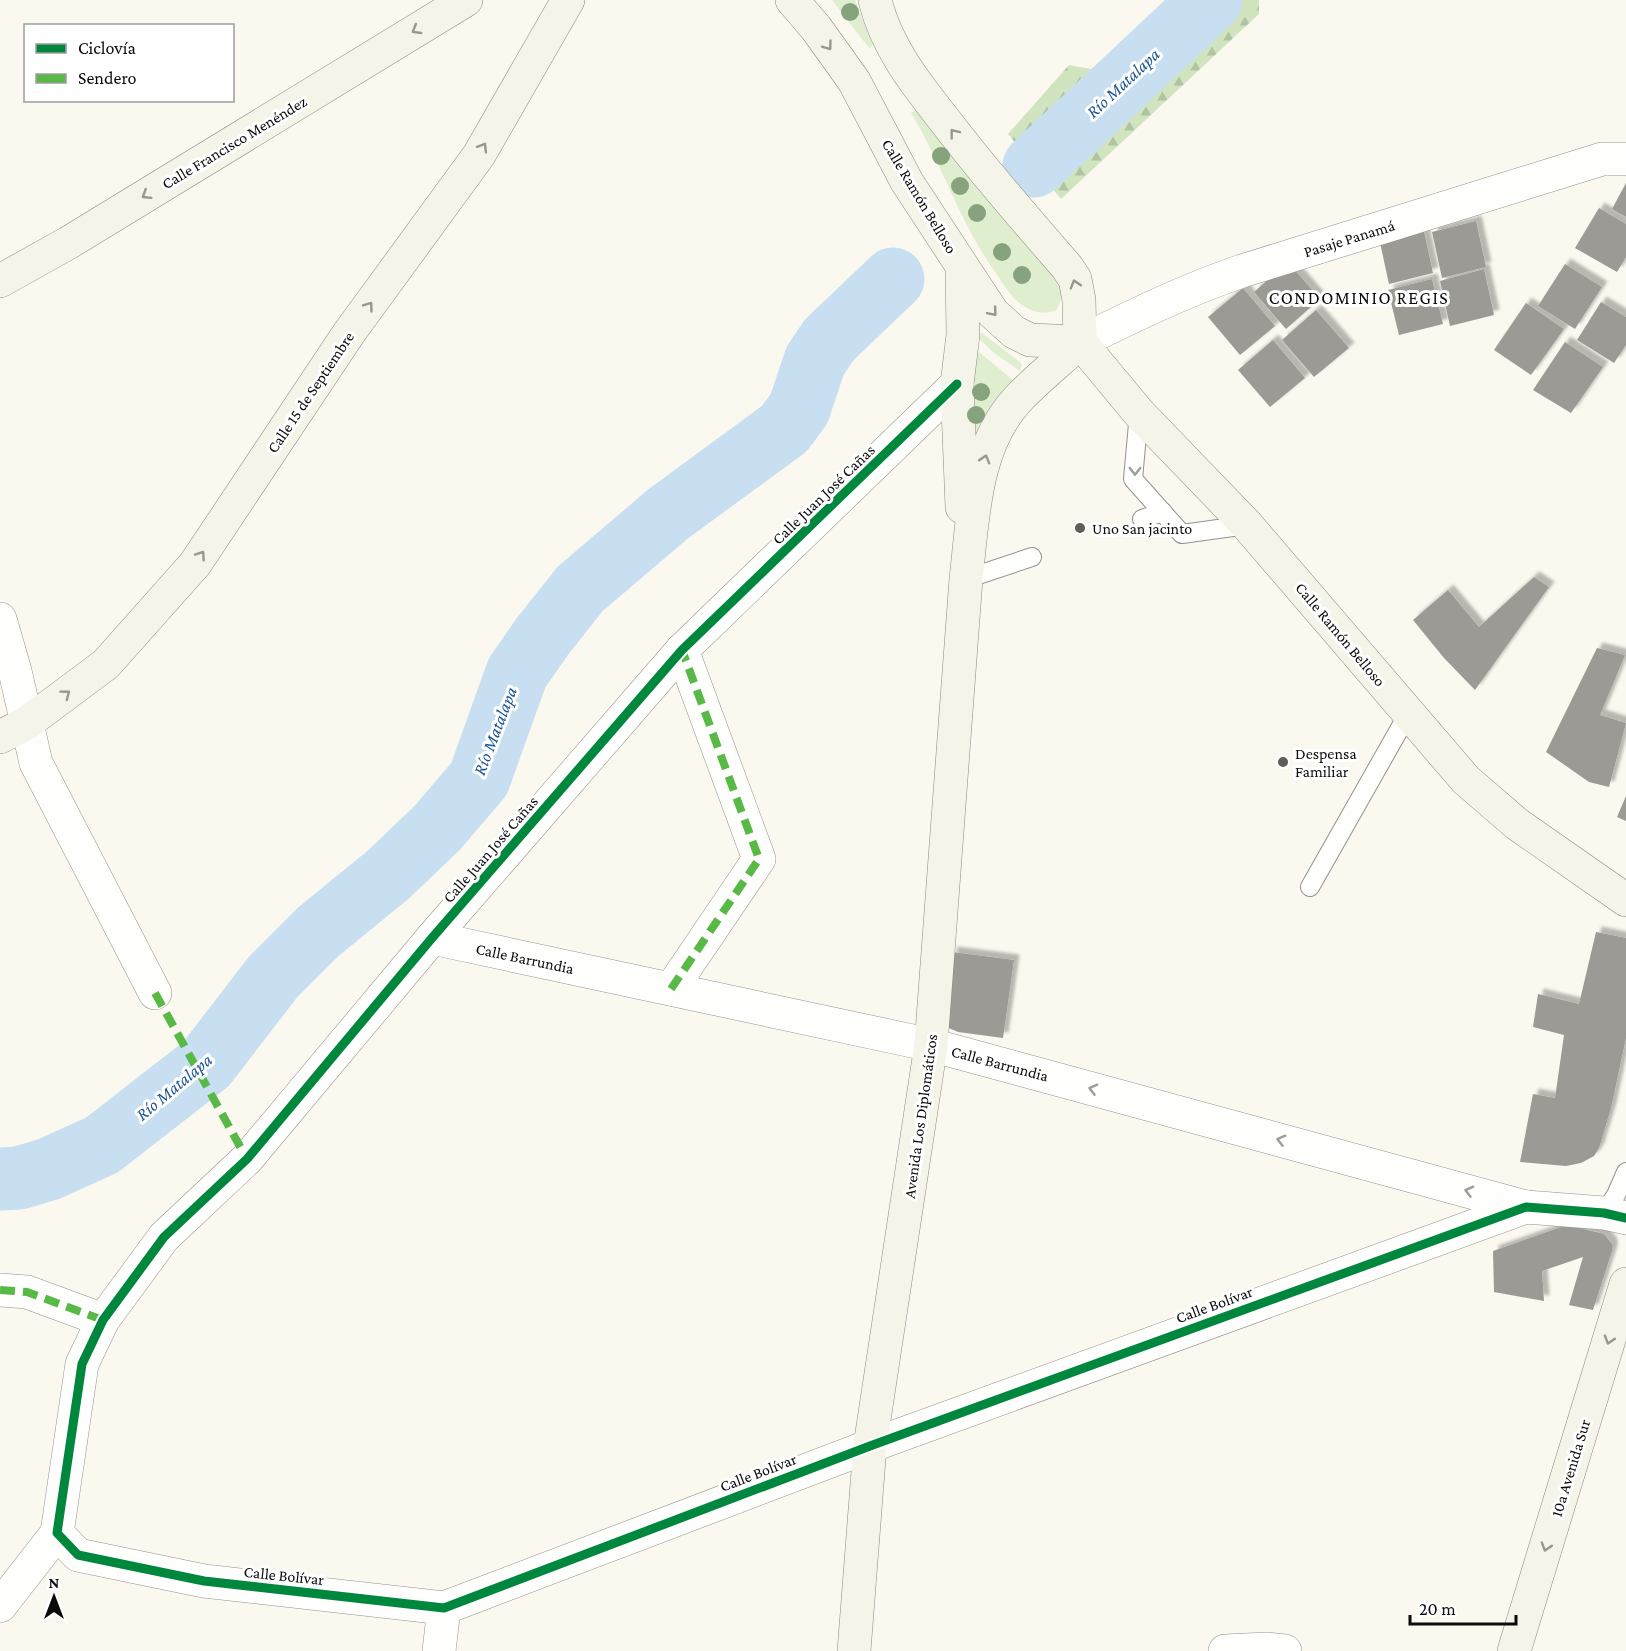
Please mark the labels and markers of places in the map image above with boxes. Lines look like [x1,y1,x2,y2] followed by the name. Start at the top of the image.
[1092,520,1192,538] place label: Uno San jacinto
[1073,521,1087,535] marker: Uno San jacinto
[1295,745,1357,780] place label: Despensa Familiar
[1276,755,1290,769] marker: Despensa Familiar

